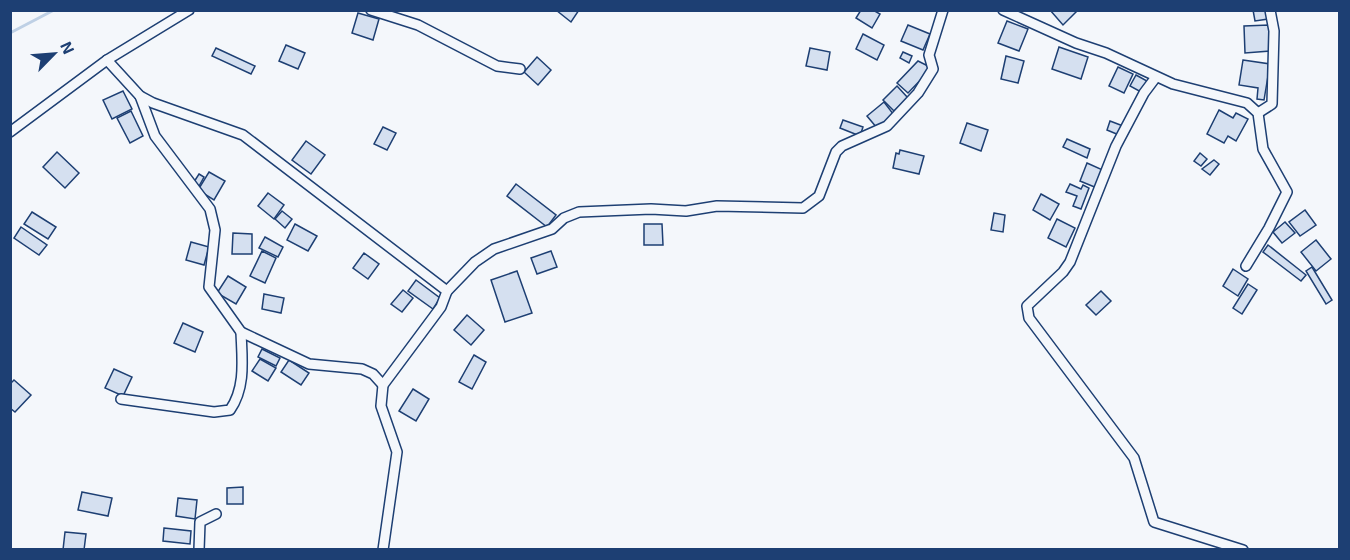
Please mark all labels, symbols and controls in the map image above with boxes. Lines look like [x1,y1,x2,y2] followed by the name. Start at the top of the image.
[24,24,84,84] north arrow
[57,38,79,57] text: N

